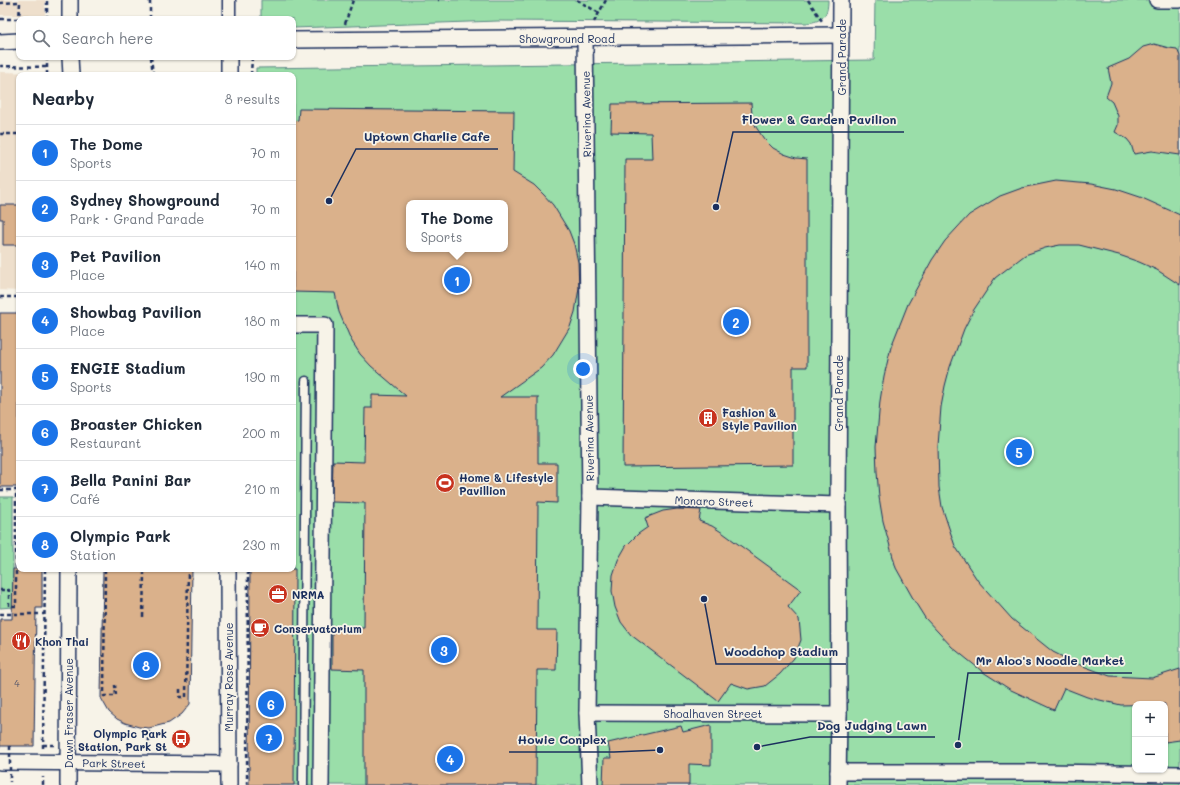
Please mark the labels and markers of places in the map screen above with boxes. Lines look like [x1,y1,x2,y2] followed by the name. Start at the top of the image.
[733,108,904,132] callout: Flower & Garden Pavilion
[356,125,498,149] callout: Uptown Charlie Cafe
[444,265,470,295] pin: 1
[723,307,749,337] pin: 2
[722,405,797,433] place label: Fashion & Style Pavilion
[697,407,719,429] building icon: Fashion & Style Pavilion
[1006,437,1032,467] pin: 5
[459,470,554,498] place label: Home & Lifestyle Pavillion
[434,472,456,494] sports icon: Home & Lifestyle Pavillion
[267,583,289,605] office icon: NRMA
[292,587,325,602] place label: NRMA
[249,617,271,639] cafe icon: Conservatorium
[274,621,362,636] place label: Conservatorium
[10,630,32,652] restaurant icon: Khon Thai
[35,634,89,649] place label: Khon Thai
[431,635,457,665] pin: 3
[716,640,846,664] callout: Woodchop Stadium
[968,649,1132,673] callout: Mr Aloo's Noodle Market
[133,650,159,680] pin: 8
[258,689,284,719] pin: 6
[810,713,935,737] callout: Dog Judging Lawn
[256,723,282,753] pin: 7
[78,726,167,754] place label: Olympic Park Station, Park St
[170,728,192,750] bus stop icon: Olympic Park Station, Park St
[509,728,614,752] callout: Howie Conplex
[437,744,463,774] pin: 4

